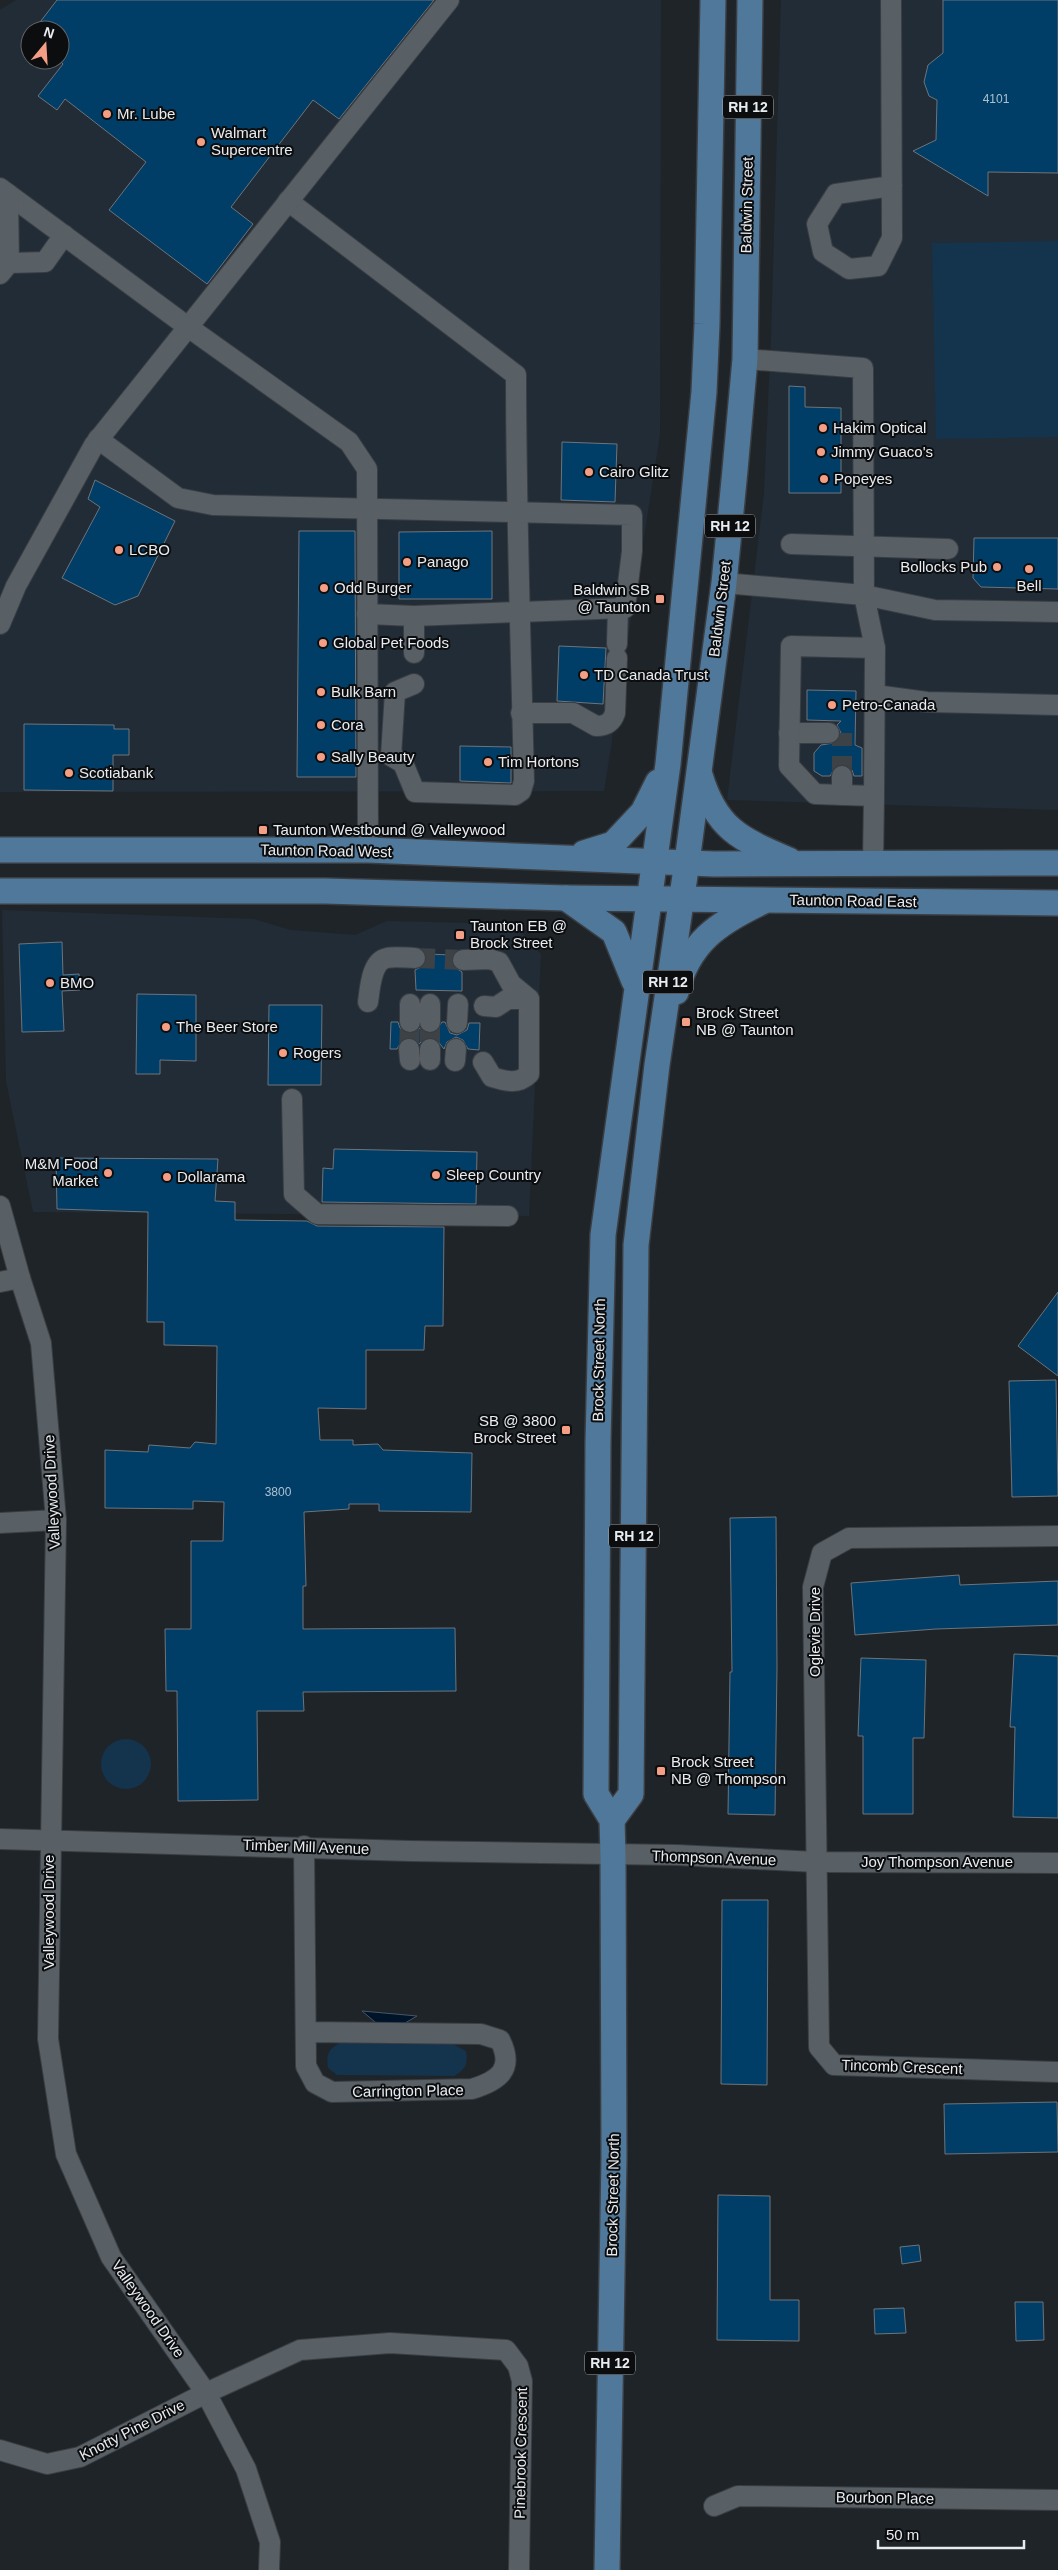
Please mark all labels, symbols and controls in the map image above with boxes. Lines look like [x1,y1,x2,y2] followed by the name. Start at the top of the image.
[20,20,70,70] north arrow
[42,23,56,42] text: N
[983,92,1010,106] house number: 4101
[723,95,773,118] road number: RH 12
[117,105,175,122] place label: Mr. Lube
[101,108,113,120] marker: Mr. Lube
[211,124,293,158] place label: Walmart Supercentre
[195,136,207,148] marker: Walmart Supercentre
[737,156,756,253] street label: Baldwin Street
[833,419,926,436] place label: Hakim Optical
[817,422,829,434] marker: Hakim Optical
[831,443,933,460] place label: Jimmy Guaco's
[815,446,827,458] marker: Jimmy Guaco's
[599,463,669,480] place label: Cairo Glitz
[583,466,595,478] marker: Cairo Glitz
[834,470,892,487] place label: Popeyes
[818,473,830,485] marker: Popeyes
[705,514,755,538] road number: RH 12
[129,541,170,558] place label: LCBO
[113,544,125,556] marker: LCBO
[417,553,469,570] place label: Panago
[401,556,413,568] marker: Panago
[900,558,987,575] place label: Bollocks Pub
[705,559,734,658] street label: Baldwin Street
[991,561,1003,573] marker: Bollocks Pub
[1023,563,1035,575] marker: Bell
[1016,577,1042,594] place label: Bell
[334,579,412,596] place label: Odd Burger
[573,581,650,615] place label: Baldwin SB @ Taunton
[318,582,330,594] marker: Odd Burger
[654,593,666,605] marker: Baldwin SB @ Taunton
[333,634,449,651] place label: Global Pet Foods
[317,637,329,649] marker: Global Pet Foods
[594,666,709,683] place label: TD Canada Trust
[578,669,590,681] marker: TD Canada Trust
[331,683,396,700] place label: Bulk Barn
[315,686,327,698] marker: Bulk Barn
[842,696,936,713] place label: Petro-Canada
[826,699,838,711] marker: Petro-Canada
[331,716,364,733] place label: Cora
[315,719,327,731] marker: Cora
[331,748,415,765] place label: Sally Beauty
[315,751,327,763] marker: Sally Beauty
[498,753,579,770] place label: Tim Hortons
[482,756,494,768] marker: Tim Hortons
[79,764,154,781] place label: Scotiabank
[63,767,75,779] marker: Scotiabank
[273,821,505,838] place label: Taunton Westbound @ Valleywood
[257,824,269,836] marker: Taunton Westbound @ Valleywood
[260,841,393,860] street label: Taunton Road West
[789,891,918,910] street label: Taunton Road East
[470,917,567,951] place label: Taunton EB @ Brock Street
[454,929,466,941] marker: Taunton EB @ Brock Street
[643,970,693,994] road number: RH 12
[60,974,94,991] place label: BMO
[44,977,56,989] marker: BMO
[696,1004,794,1038] place label: Brock Street NB @ Taunton
[680,1016,692,1028] marker: Brock Street NB @ Taunton
[176,1018,278,1035] place label: The Beer Store
[160,1021,172,1033] marker: The Beer Store
[293,1044,341,1061] place label: Rogers
[277,1047,289,1059] marker: Rogers
[25,1155,99,1189] place label: M&M Food Market
[446,1166,542,1183] place label: Sleep Country
[102,1167,114,1179] marker: M&M Food Market
[177,1168,246,1185] place label: Dollarama
[430,1169,442,1181] marker: Sleep Country
[161,1171,173,1183] marker: Dollarama
[589,1298,608,1422] street label: Brock Street North
[473,1412,557,1446] place label: SB @ 3800 Brock Street
[560,1424,572,1436] marker: SB @ 3800 Brock Street
[40,1434,63,1550] street label: Valleywood Drive
[265,1485,292,1499] house number: 3800
[609,1524,659,1548] road number: RH 12
[806,1587,823,1677] street label: Oglevie Drive
[671,1753,786,1787] place label: Brock Street NB @ Thompson
[655,1765,667,1777] marker: Brock Street NB @ Thompson
[242,1836,370,1857] street label: Timber Mill Avenue
[651,1847,777,1868] street label: Thompson Avenue
[861,1853,1013,1870] street label: Joy Thompson Avenue
[40,1855,57,1969] street label: Valleywood Drive
[841,2056,964,2077] street label: Tincomb Crescent
[352,2081,464,2100] street label: Carrington Place
[603,2133,622,2257] street label: Brock Street North
[109,2257,188,2361] street label: Valleywood Drive
[585,2352,635,2374] road number: RH 12
[511,2386,530,2519] street label: Pinebrook Crescent
[76,2396,187,2463] street label: Knotty Pine Drive
[836,2488,934,2507] street label: Bourbon Place
[878,2518,1024,2550] scale bar
[886,2526,919,2543] text: 50 m

